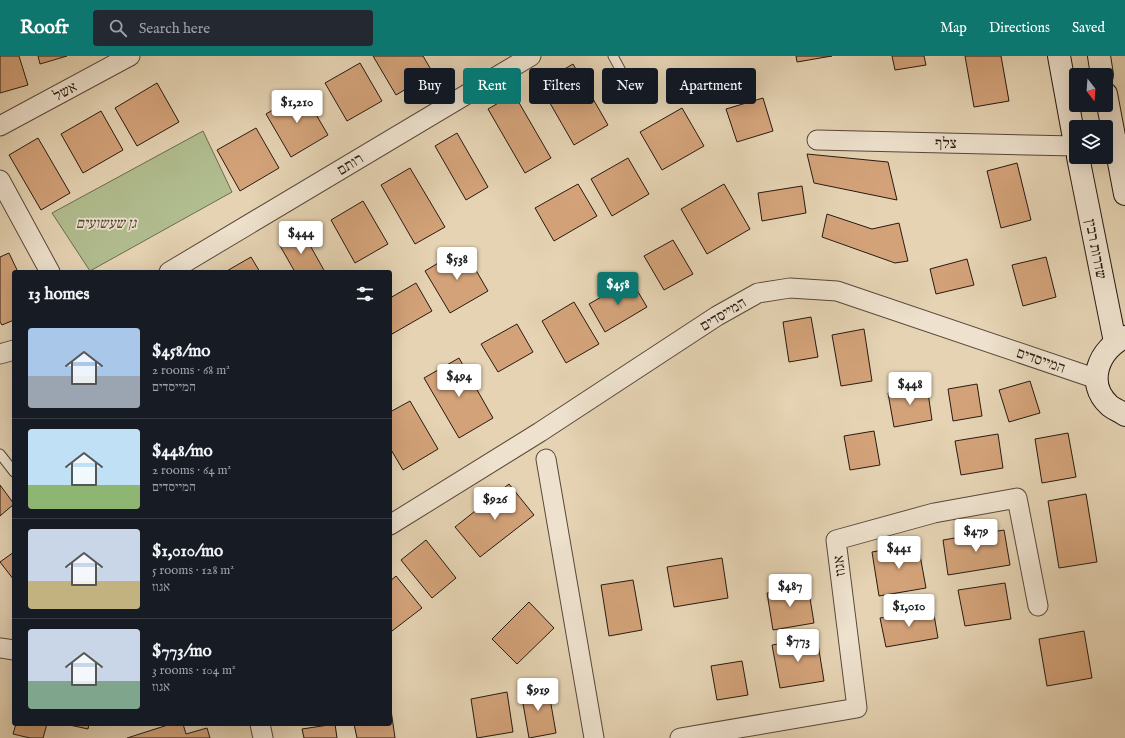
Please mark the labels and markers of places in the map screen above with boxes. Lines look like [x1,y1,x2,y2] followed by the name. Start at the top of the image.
[264,90,330,124] pin: $1,210
[277,221,325,255] pin: $444
[433,247,481,281] pin: $538
[594,272,642,306] pin: $458
[435,364,483,398] pin: $494
[886,372,934,406] pin: $448
[471,487,519,521] pin: $926
[952,519,1000,553] pin: $479
[875,536,923,570] pin: $441
[766,574,814,608] pin: $487
[876,594,942,628] pin: $1,010
[774,629,822,663] pin: $773
[514,678,562,712] pin: $919

